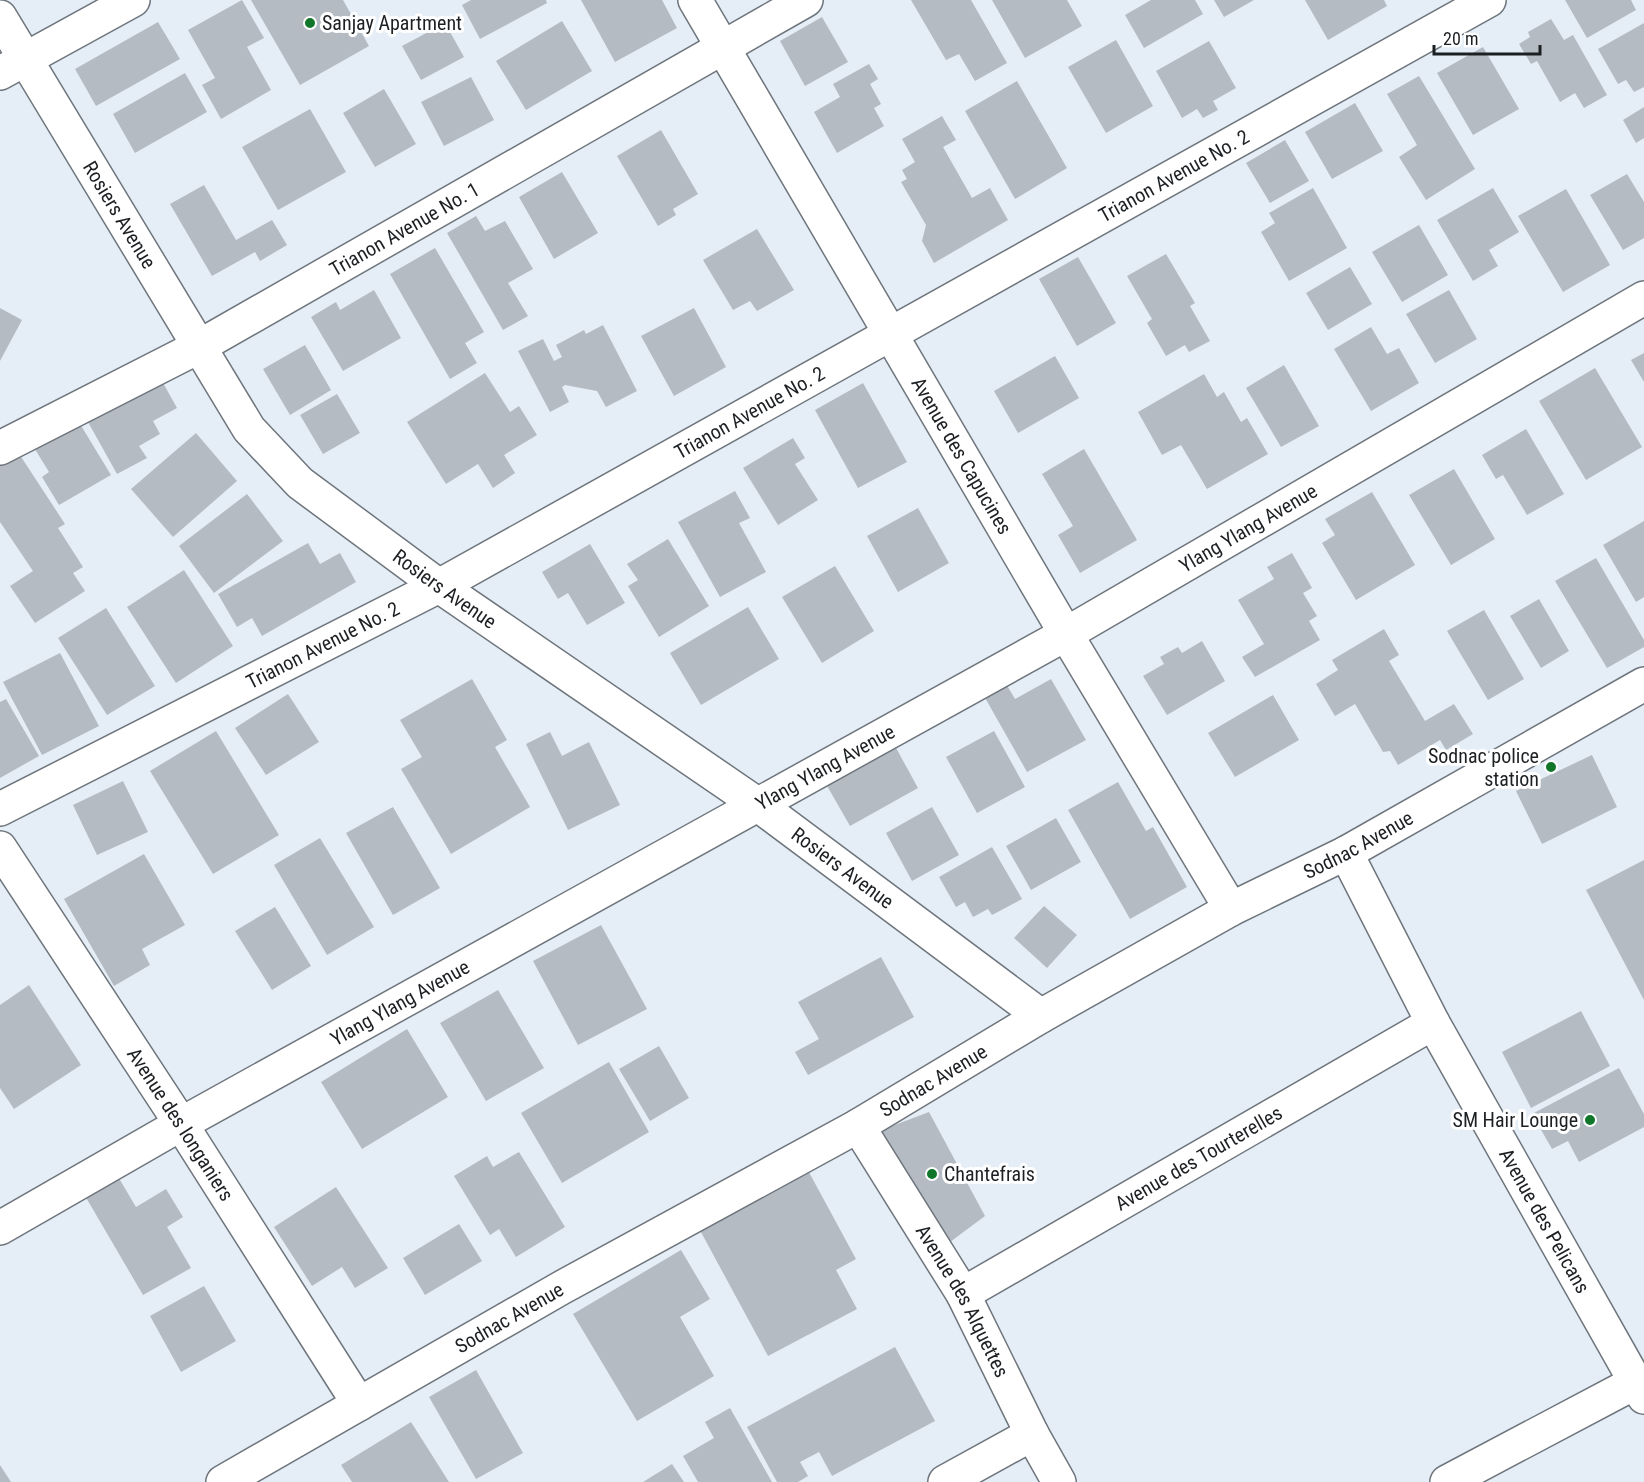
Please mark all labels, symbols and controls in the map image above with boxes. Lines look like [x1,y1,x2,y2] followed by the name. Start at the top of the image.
[322,11,462,35] place label: Sanjay Apartment
[303,16,317,30] marker: Sanjay Apartment
[1434,18,1540,56] scale bar
[1443,28,1478,49] text: 20 m
[1095,124,1253,227] street label: Trianon Avenue No. 2
[78,157,161,273] street label: Rosiers Avenue
[325,177,484,281] street label: Trianon Avenue No. 1
[670,361,829,464] street label: Trianon Avenue No. 2
[906,373,1017,538] street label: Avenue des Capucines
[1175,479,1321,578] street label: Ylang Ylang Avenue
[388,544,501,634] street label: Rosiers Avenue
[242,596,403,694] street label: Trianon Avenue No. 2
[751,719,899,815] street label: Ylang Ylang Avenue
[1428,744,1539,791] place label: Sodnac police station
[1544,760,1558,774] marker: Sodnac police station
[1299,806,1417,884] street label: Sodnac Avenue
[787,822,898,914] street label: Rosiers Avenue
[326,955,474,1051] street label: Ylang Ylang Avenue
[875,1039,991,1122] street label: Sodnac Avenue
[122,1043,239,1205] street label: Avenue des longaniers
[1111,1101,1286,1216] street label: Avenue des Tourterelles
[1453,1108,1578,1132] place label: SM Hair Lounge
[1583,1113,1597,1127] marker: SM Hair Lounge
[1494,1144,1595,1297] street label: Avenue des Pelicans
[944,1162,1035,1186] place label: Chantefrais
[925,1167,939,1181] marker: Chantefrais
[911,1220,1014,1381] street label: Avenue des Alquettes
[451,1277,568,1358] street label: Sodnac Avenue

